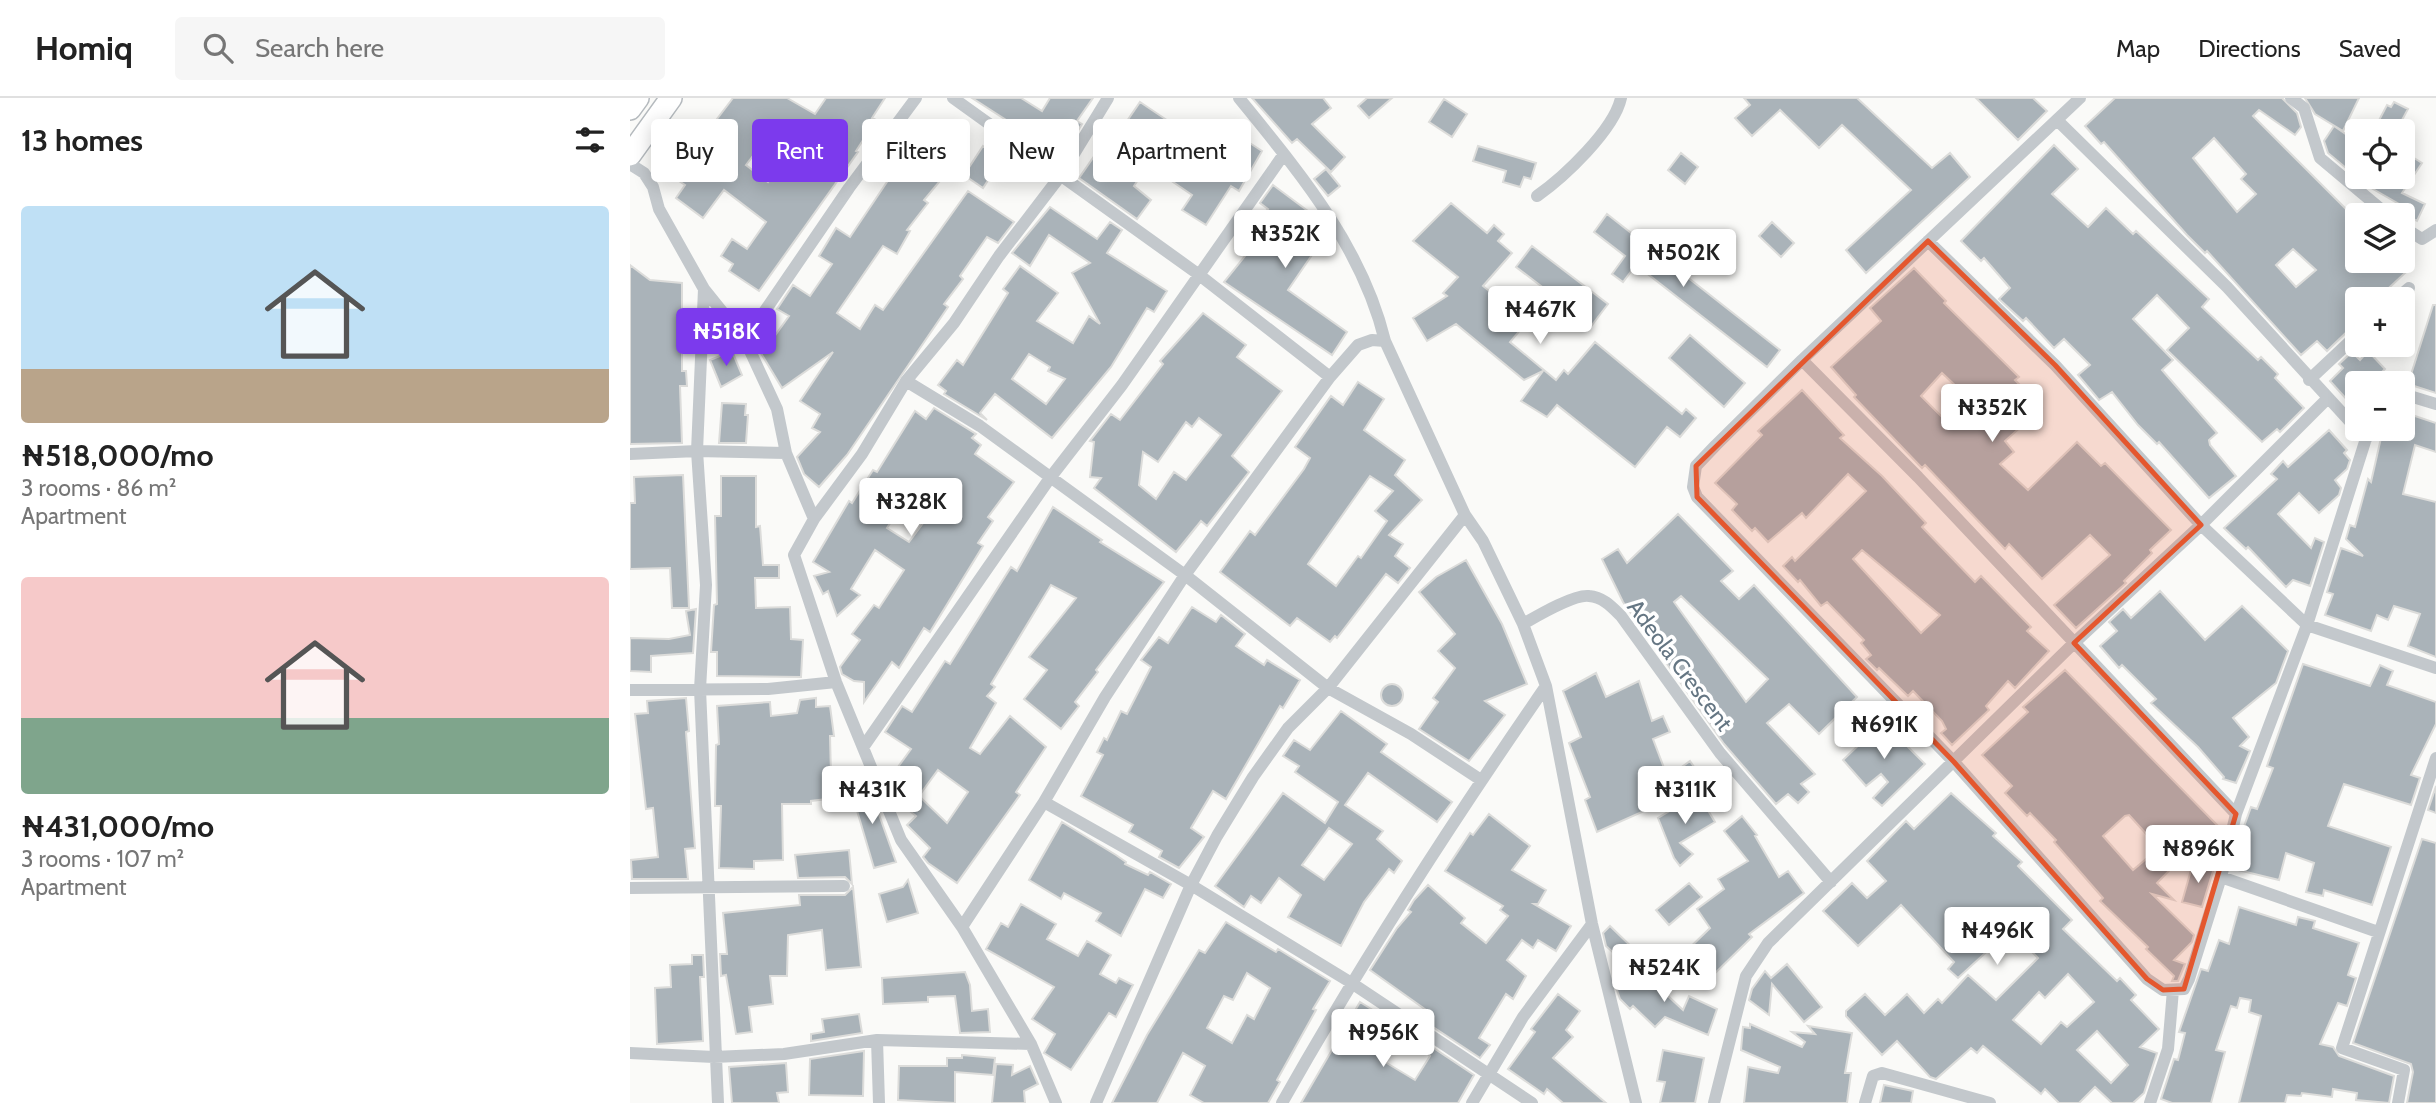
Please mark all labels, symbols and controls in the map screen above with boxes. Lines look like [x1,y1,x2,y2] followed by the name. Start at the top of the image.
[175,17,665,80] search box
[35,28,133,68] text: Homiq
[199,29,237,67] icon: search
[255,32,384,64] text: Search here
[2116,34,2160,63] text: Map
[2198,34,2301,63] text: Directions
[2339,34,2401,63] text: Saved
[651,119,738,182] chip: Buy
[752,119,848,182] chip: Rent
[862,119,970,182] chip: Filters
[984,119,1079,182] chip: New
[1093,119,1251,182] chip: Apartment
[2345,119,2415,441] map controls
[2345,119,2415,189] button: locate
[571,121,609,159] icon: filters
[21,122,143,159] text: 13 homes
[2345,203,2415,273] button: layers
[1236,211,1334,270] pin: ₦352K
[1250,219,1320,247] text: ₦352K
[1634,230,1732,289] pin: ₦502K
[1646,238,1720,266] text: ₦502K
[252,251,378,377] icon: home
[1491,286,1589,346] pin: ₦467K
[2345,287,2415,357] button: +
[1504,295,1576,323] text: ₦467K
[677,308,775,368] pin: ₦518K
[692,317,760,345] text: ₦518K
[2345,371,2415,441] button: −
[1943,384,2041,444] pin: ₦352K
[1957,393,2027,421] text: ₦352K
[21,437,214,474] text: ₦518,000/mo
[21,474,176,502] text: 3 rooms · 86 m²
[862,478,960,538] pin: ₦328K
[875,487,947,515] text: ₦328K
[21,502,126,530] text: Apartment
[1621,594,1739,737] street label: Adeola Crescent
[252,622,378,748] icon: home
[1835,702,1933,761] pin: ₦691K
[1850,710,1918,738] text: ₦691K
[823,766,921,826] pin: ₦431K
[1636,766,1734,826] pin: ₦311K
[838,775,906,803] text: ₦431K
[1654,775,1716,803] text: ₦311K
[21,808,214,845] text: ₦431,000/mo
[2149,826,2247,885] pin: ₦896K
[2162,834,2234,862] text: ₦896K
[21,845,184,873] text: 3 rooms · 107 m²
[21,873,126,901] text: Apartment
[1948,908,2046,967] pin: ₦496K
[1960,916,2034,944] text: ₦496K
[1615,944,1713,1004] pin: ₦524K
[1628,953,1700,981] text: ₦524K
[1334,1010,1432,1069] pin: ₦956K
[1347,1018,1419,1046] text: ₦956K

